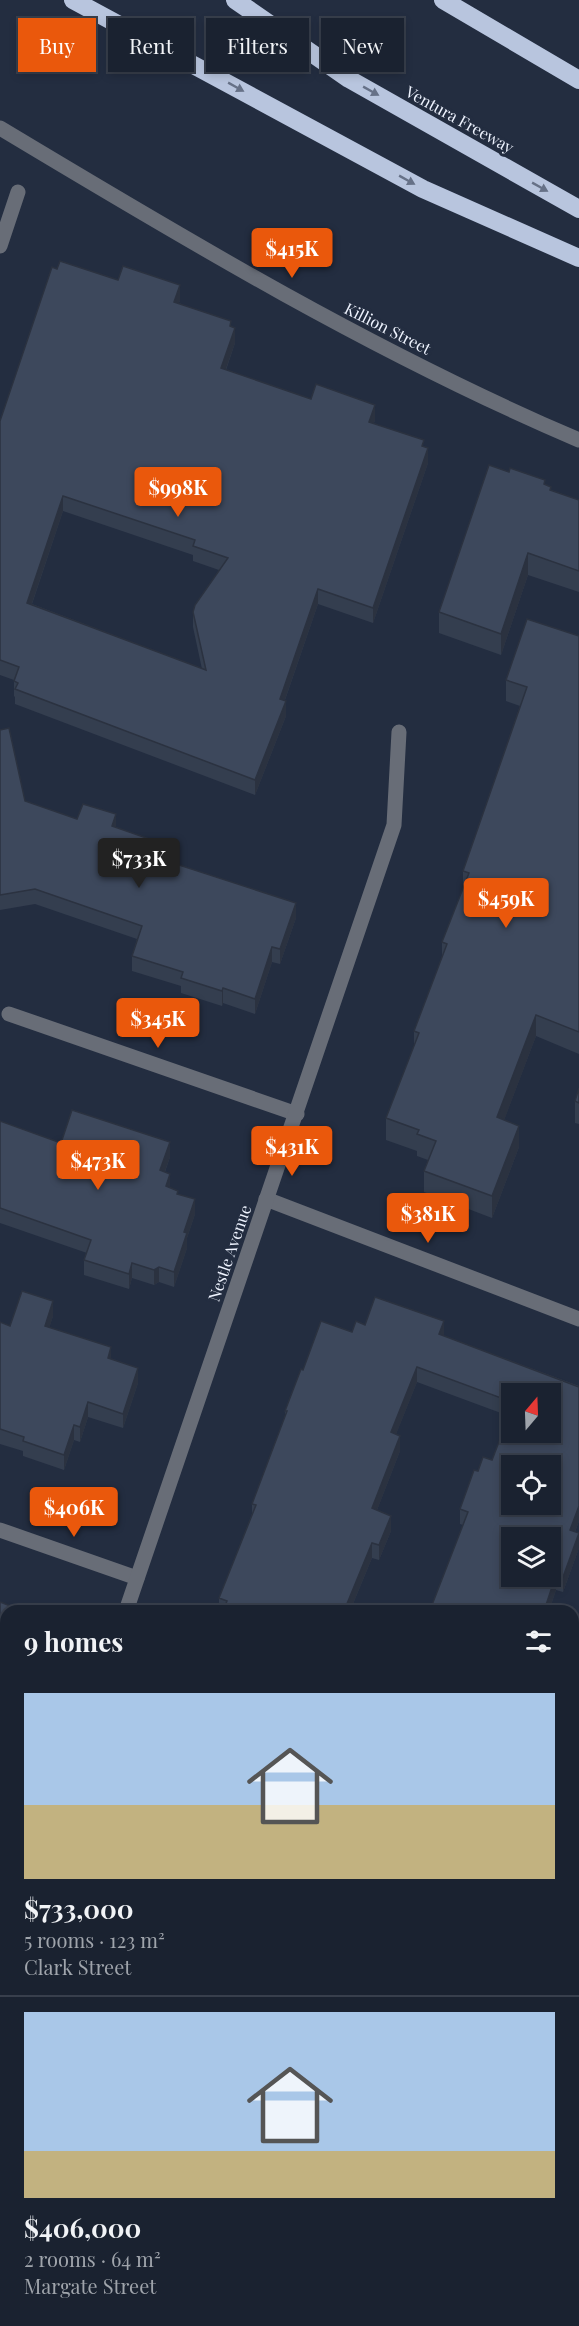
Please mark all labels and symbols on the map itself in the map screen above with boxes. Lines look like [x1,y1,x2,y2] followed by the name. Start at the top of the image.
[401,80,518,157] street label: Ventura Freeway
[227,82,244,92] one-way arrow
[362,86,379,96] one-way arrow
[399,175,416,185] one-way arrow
[532,182,549,192] one-way arrow
[250,228,334,279] pin: $415K
[341,297,435,359] street label: Killion Street
[136,467,220,518] pin: $998K
[97,838,181,889] pin: $733K
[464,878,548,929] pin: $459K
[116,998,200,1049] pin: $345K
[250,1126,334,1177] pin: $431K
[56,1140,140,1191] pin: $473K
[386,1193,470,1244] pin: $381K
[203,1202,255,1304] street label: Nestle Avenue
[501,1383,561,1443] north arrow
[32,1487,116,1538] pin: $406K

